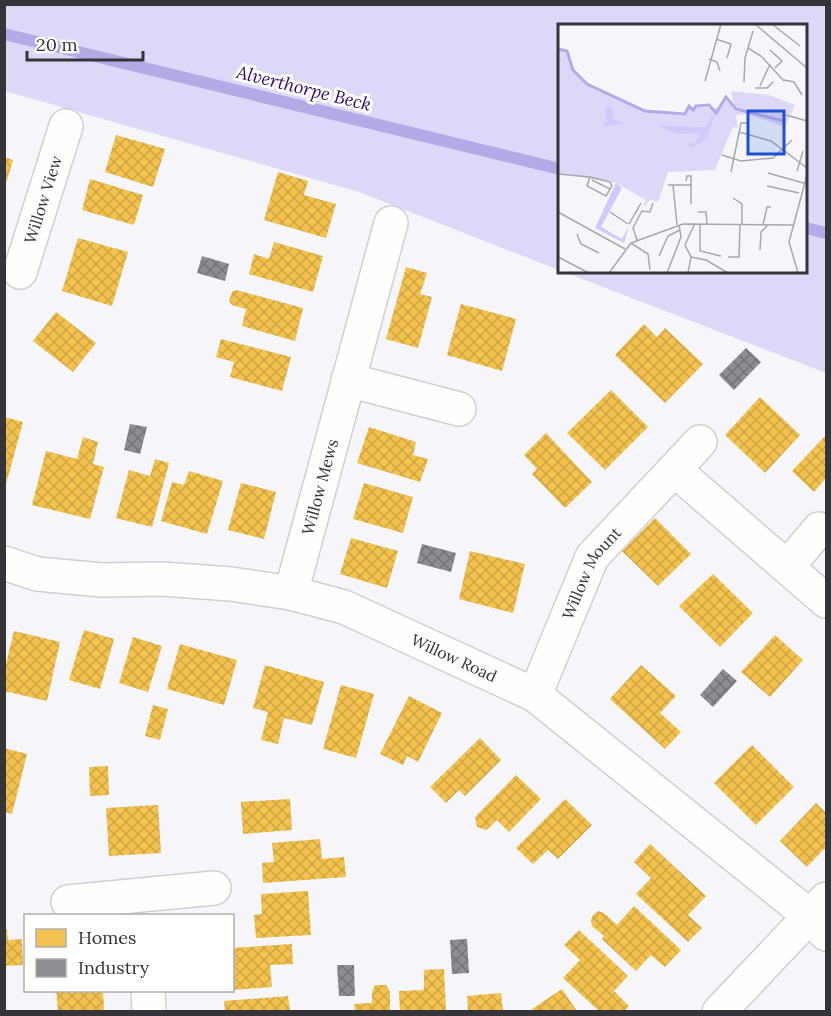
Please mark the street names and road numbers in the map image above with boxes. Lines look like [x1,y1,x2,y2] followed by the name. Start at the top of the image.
[20,153,66,246] street label: Willow View
[297,437,342,537] street label: Willow Mews
[557,522,626,622] street label: Willow Mount
[408,629,501,686] street label: Willow Road

